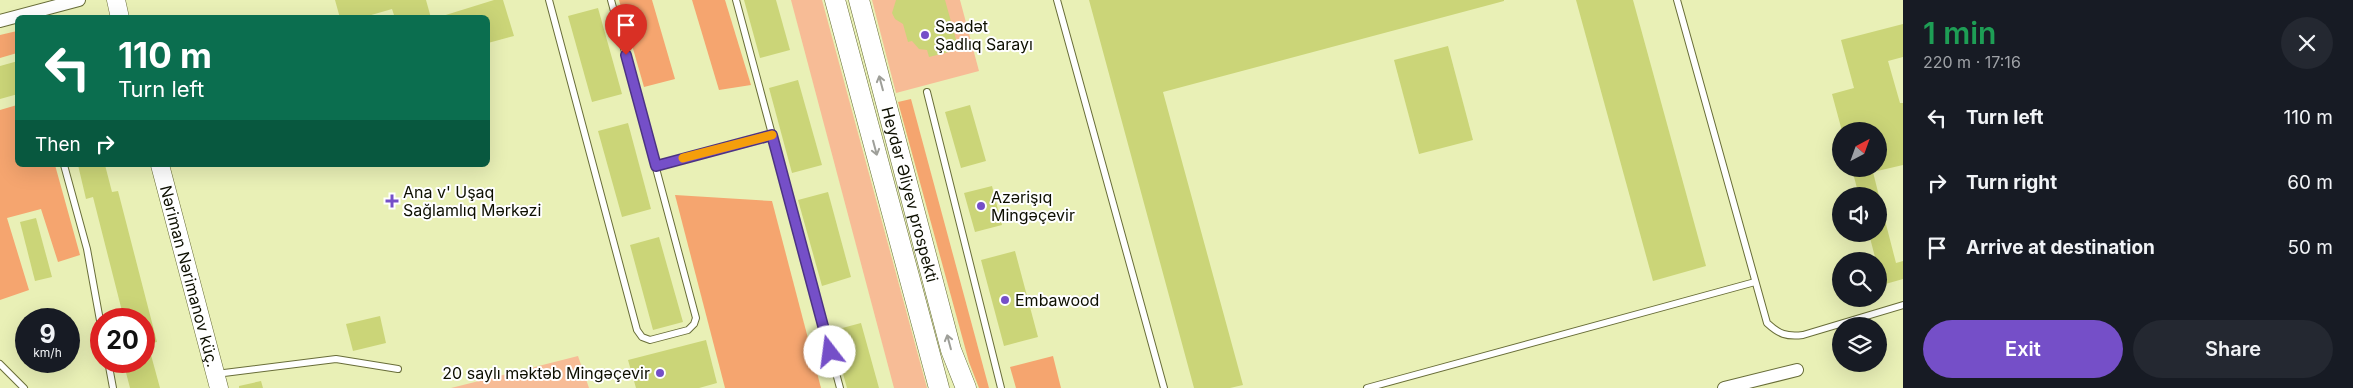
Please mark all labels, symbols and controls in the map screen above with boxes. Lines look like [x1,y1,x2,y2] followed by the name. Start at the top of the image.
[605,4,647,55] pin
[612,11,640,39] icon: arrive
[1923,15,1996,51] text: 1 min
[935,16,1033,54] place label: Səadət Şadlıq Sarayı
[2281,17,2333,69] button: close
[919,29,931,41] marker: Səadət Şadlıq Sarayı
[118,34,212,76] text: 110 m
[35,35,100,100] icon: left
[1923,52,2021,72] text: 220 m · 17:16
[118,76,204,102] text: Turn left
[876,76,885,92] one-way arrow
[877,104,943,284] street label: Heydər Əliyev prospekti
[1923,104,1951,132] icon: left
[1966,106,2044,129] text: Turn left
[2284,106,2333,129] text: 110 m
[1832,122,1888,178] north arrow
[1832,122,1887,372] map controls
[91,130,119,158] icon: right
[35,133,81,156] text: Then
[871,140,880,156] one-way arrow
[1923,169,1951,197] icon: right
[1966,171,2057,194] text: Turn right
[2287,171,2333,194] text: 60 m
[403,182,541,220] place label: Ana v' Uşaq Sağlamlıq Mərkəzi
[156,183,223,369] street label: Nəriman Nərimanov küç.
[991,187,1075,225] place label: Azərişıq Mingəçevir
[1832,187,1887,242] button: sound
[385,194,399,208] marker: Ana v' Uşaq Sağlamlıq Mərkəzi
[975,200,987,212] marker: Azərişıq Mingəçevir
[1923,234,1951,262] icon: arrive
[1966,236,2155,259] text: Arrive at destination
[2287,236,2333,259] text: 50 m
[1832,252,1887,307] button: search
[1015,290,1099,310] place label: Embawood
[999,294,1011,306] marker: Embawood
[90,308,155,373] speed limit sign: 20
[1832,317,1887,372] button: layers
[39,319,56,349] text: 9
[1923,320,2123,378] button: Exit
[2133,320,2333,378] button: Share
[803,325,855,377] position arrow
[944,335,954,351] one-way arrow
[33,345,62,360] text: km/h
[442,363,650,383] place label: 20 saylı məktəb Mingəçevir
[654,367,666,379] marker: 20 saylı məktəb Mingəçevir

